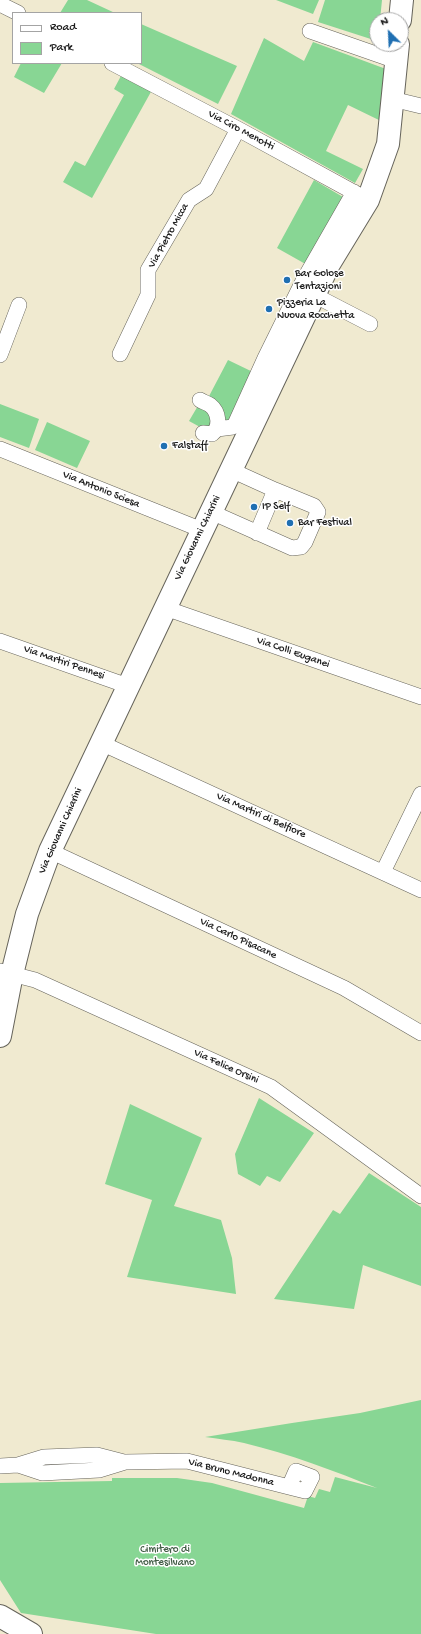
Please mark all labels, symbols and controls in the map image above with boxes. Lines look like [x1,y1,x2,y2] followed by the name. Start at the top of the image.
[12,12,142,64] legend
[369,12,409,52] north arrow
[379,15,390,29] text: N
[50,21,76,35] text: Road
[50,41,73,55] text: Park
[206,108,276,154] street label: Via Ciro Menotti
[146,201,192,271] street label: Via Pietro Micca
[295,267,344,293] place label: Bar Golose Tentazioni
[282,275,292,285] marker: Bar Golose Tentazioni
[277,296,354,322] place label: Pizzeria La Nuova Rocchetta
[264,304,274,314] marker: Pizzeria La Nuova Rocchetta
[172,439,208,453] place label: Falstaff
[159,441,169,451] marker: Falstaff
[60,469,142,511] street label: Via Antonio Sciesa
[172,493,224,583] street label: Via Giovanni Chiarini
[262,500,290,514] place label: IP Self
[249,502,259,512] marker: IP Self
[298,516,352,530] place label: Bar Festival
[285,518,295,528] marker: Bar Festival
[255,634,331,672] street label: Via Colli Euganei
[22,643,106,683] street label: Via Martiri Pennesi
[36,786,86,876] street label: Via Giovanni Chiarini
[214,790,308,842] street label: Via Martiri di Belfiore
[197,915,279,963] street label: Via Carlo Pisacane
[191,1047,261,1087] street label: Via Felice Orsini
[187,1456,275,1490] street label: Via Bruno Madonna
[135,1543,195,1569] park label: Cimitero di Montesilvano

